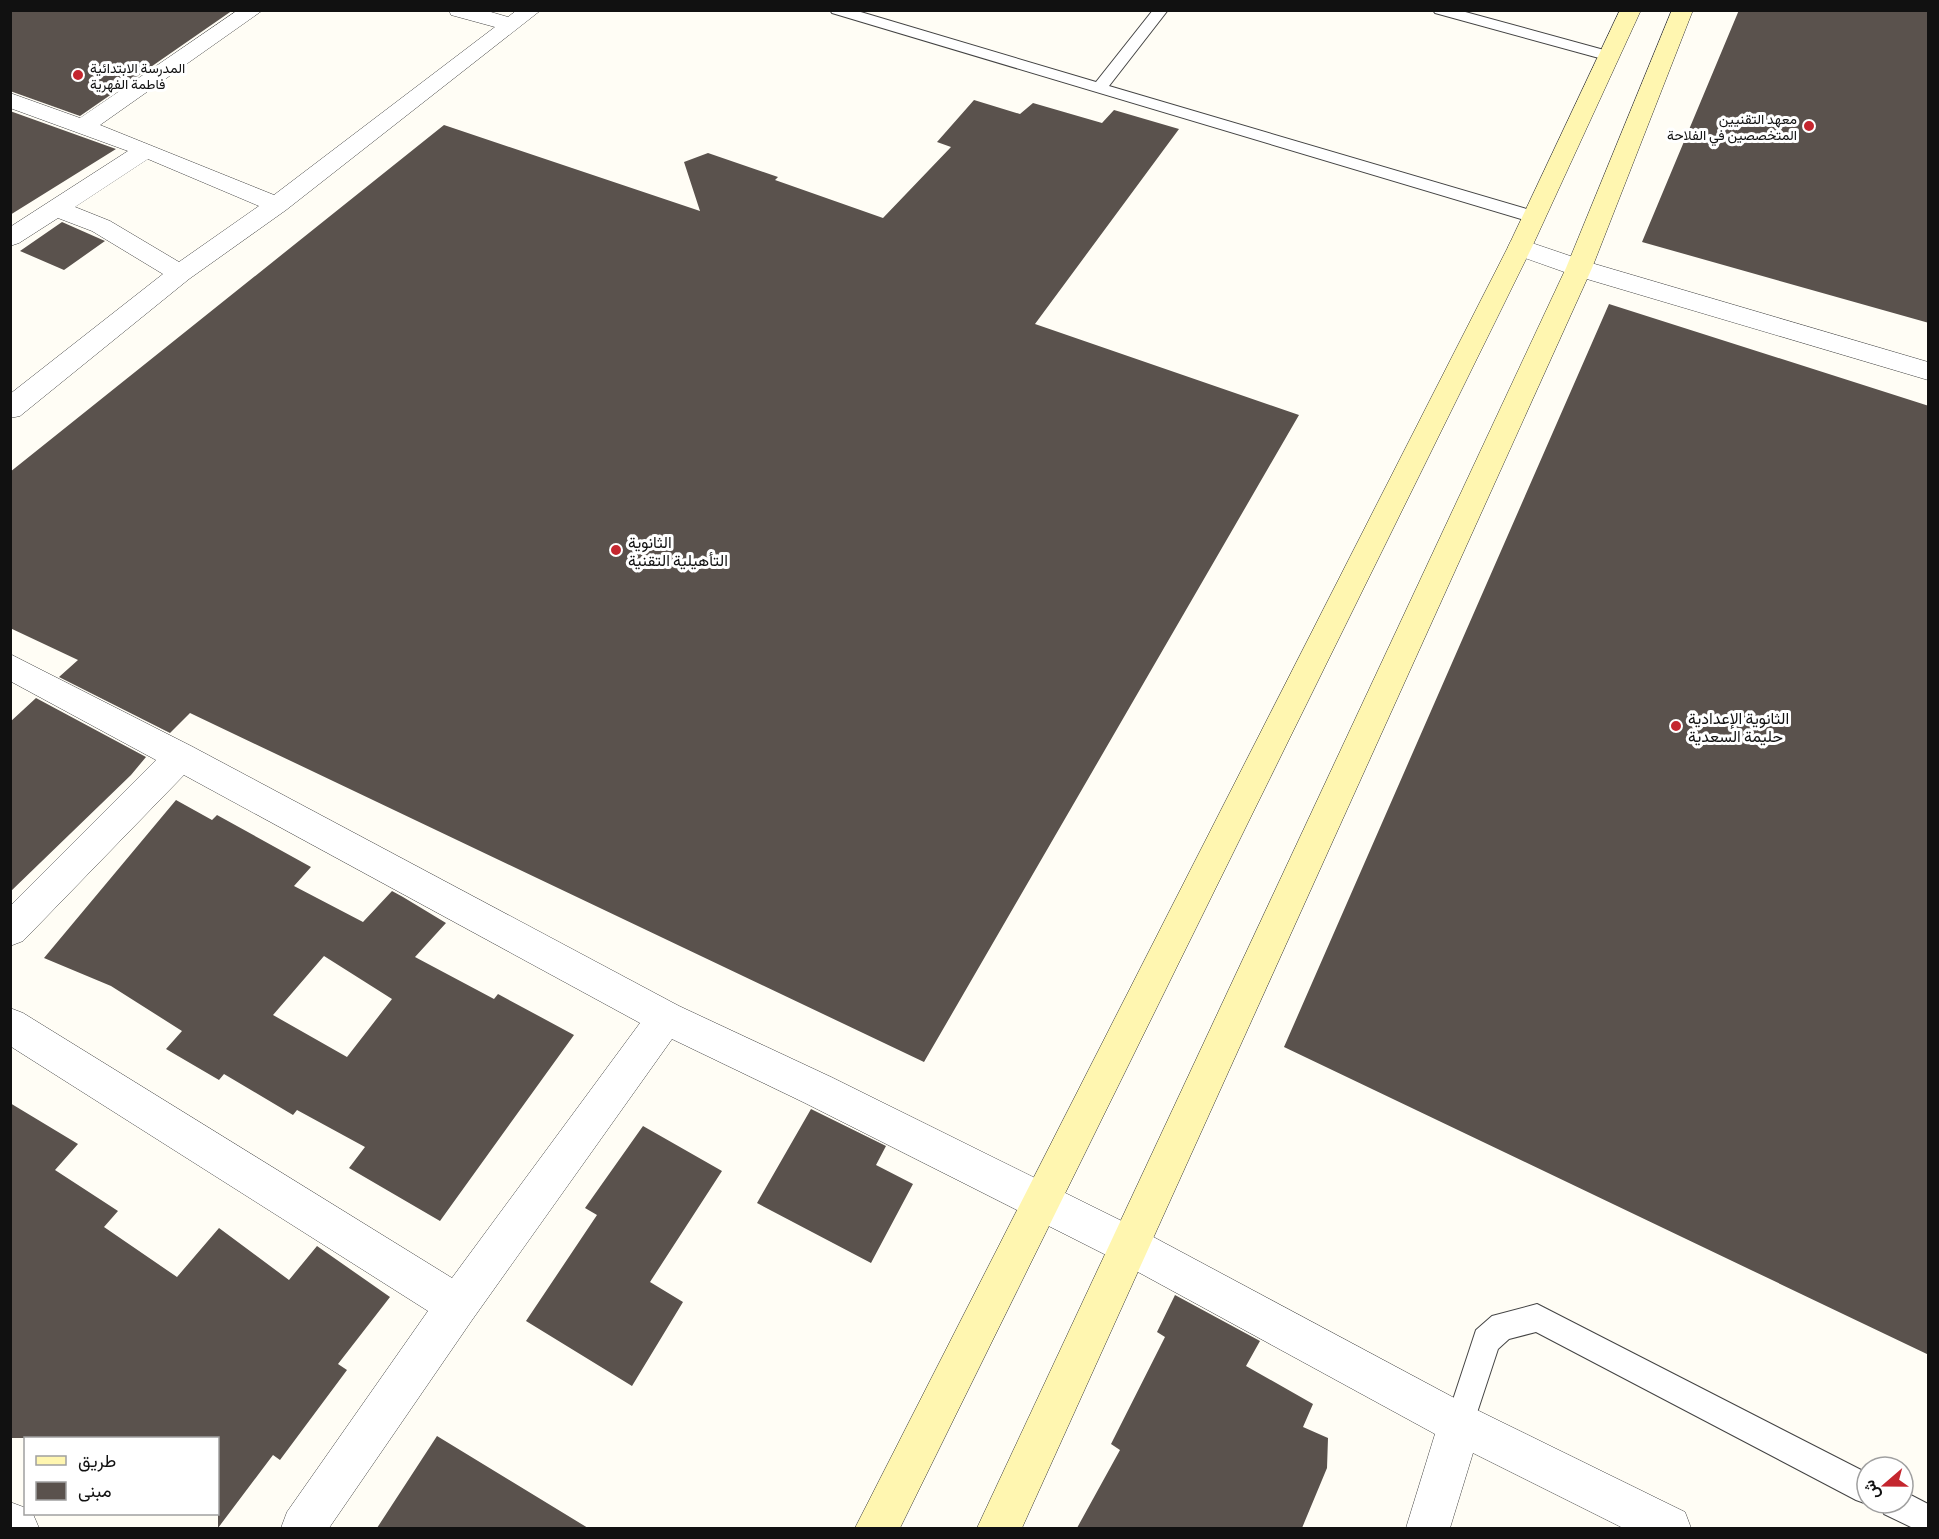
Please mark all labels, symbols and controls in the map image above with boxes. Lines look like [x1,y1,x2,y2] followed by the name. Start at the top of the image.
[90,57,185,93] place label: المدرسة الابتدائية فاطمة الفهرية
[71,68,85,82] marker: المدرسة الابتدائية فاطمة الفهرية
[1667,108,1797,147] place label: معهد التقنيين المتخصصين في الفلاحة
[1802,119,1816,133] marker: معهد التقنيين المتخصصين في الفلاحة
[628,529,728,571] place label: الثانوية التأهيلية التقنية
[609,543,623,557] marker: الثانوية التأهيلية التقنية
[1688,705,1789,747] place label: الثانوية الإعدادية حليمة السعدية
[1669,719,1683,733] marker: الثانوية الإعدادية حليمة السعدية
[24,1437,219,1515] legend
[78,1446,116,1473] text: طريق
[1855,1455,1915,1515] north arrow
[78,1476,112,1503] text: مبنى
[1855,1477,1885,1504] text: ش

